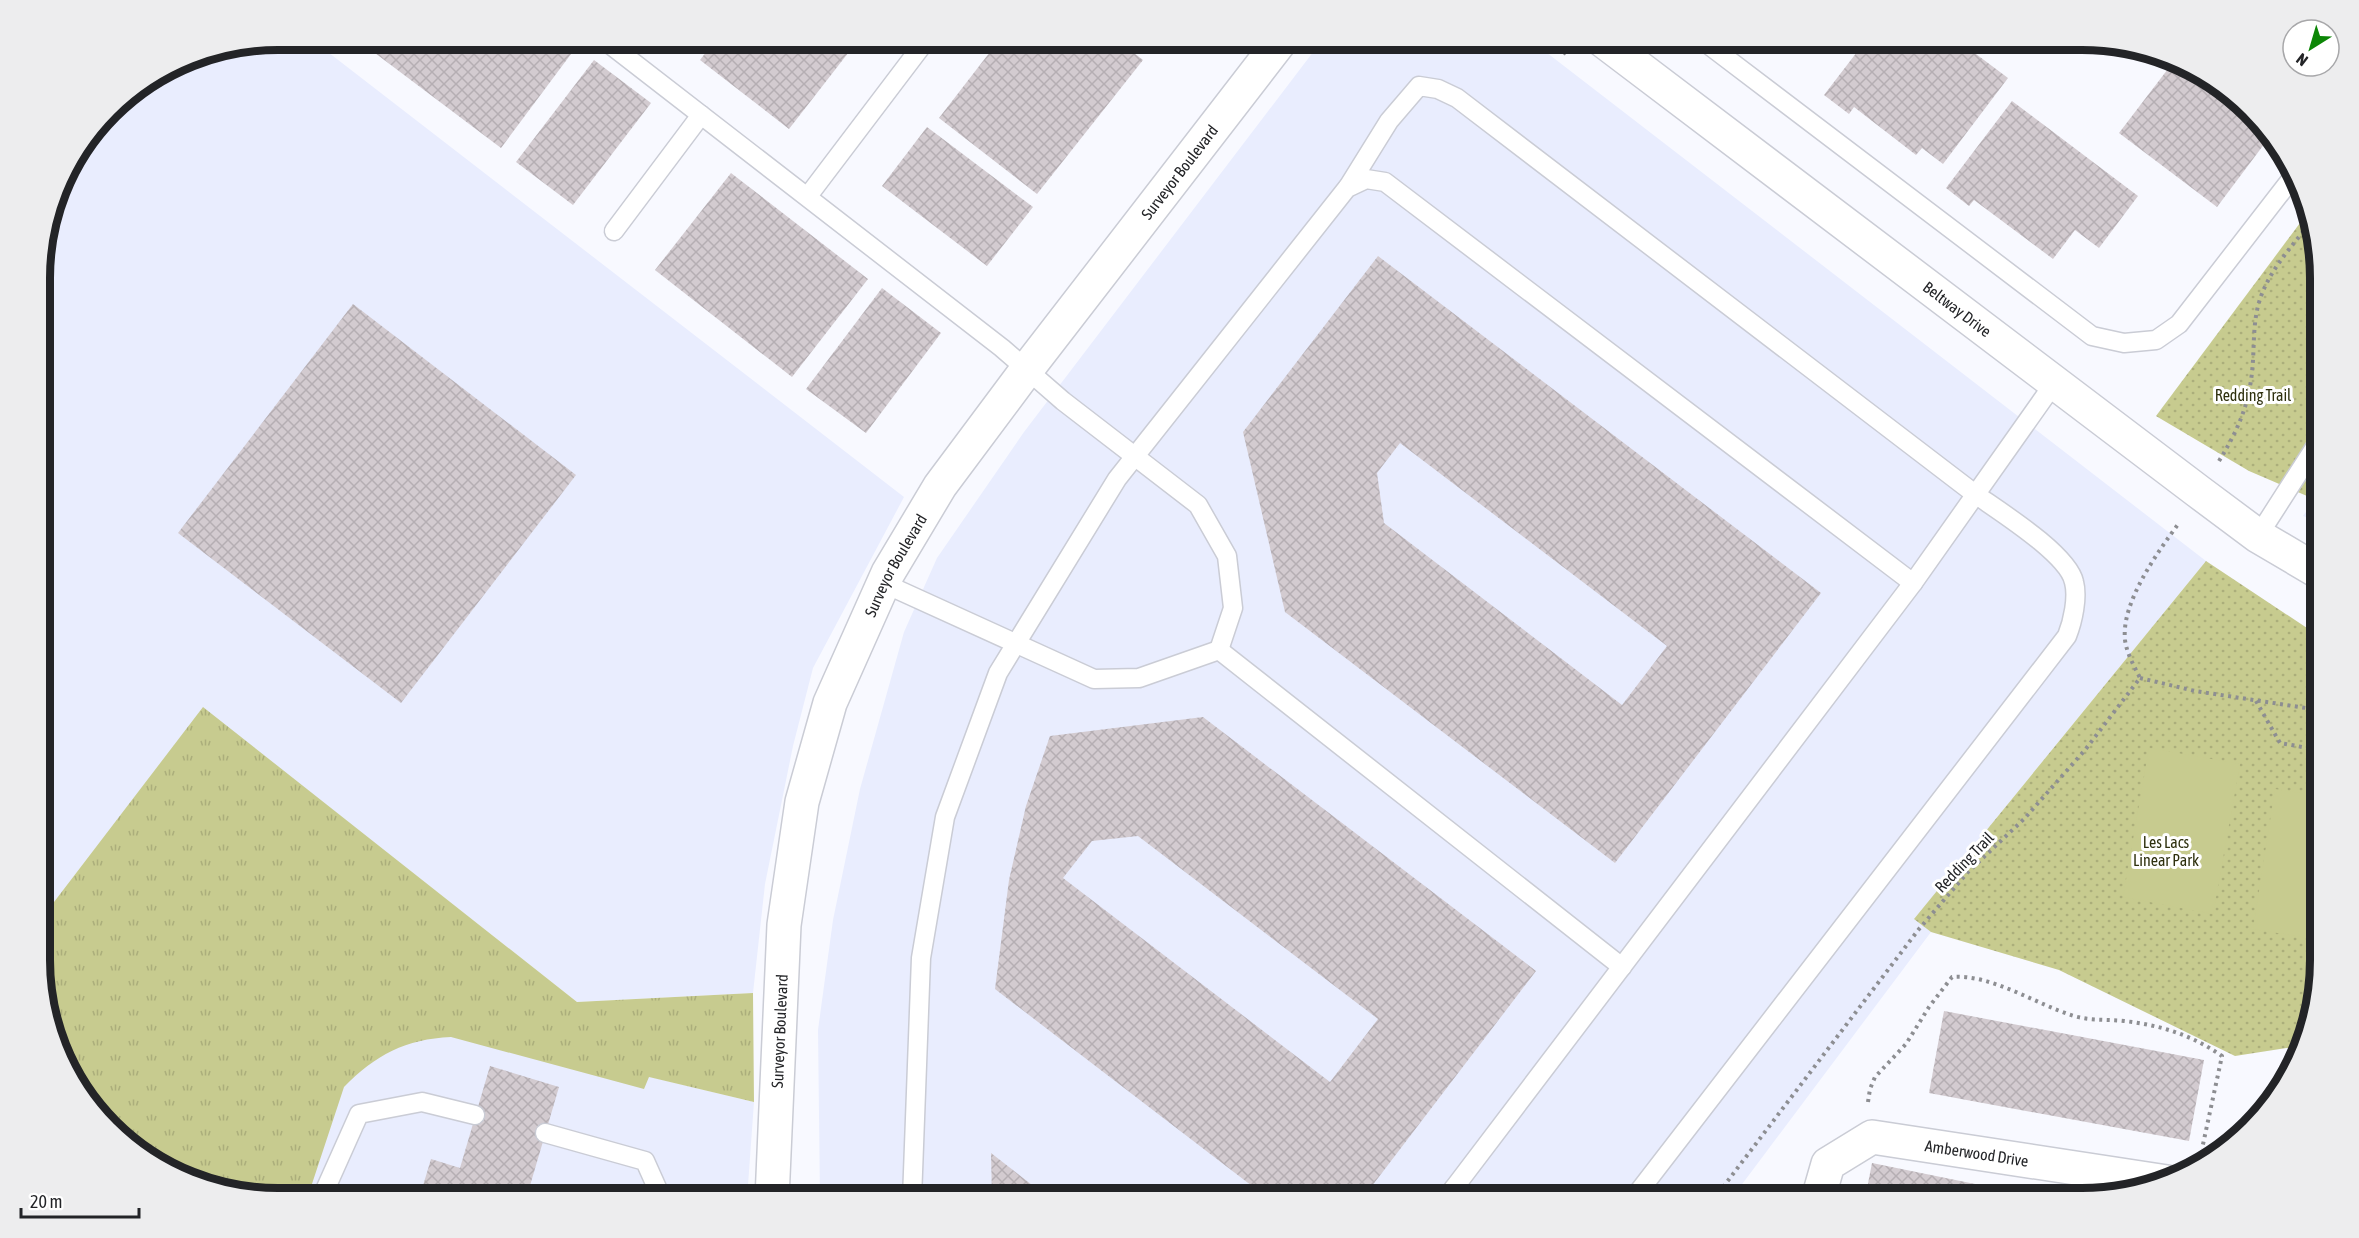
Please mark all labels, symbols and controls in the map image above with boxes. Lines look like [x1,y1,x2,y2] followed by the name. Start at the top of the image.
[2281,18,2341,78] north arrow
[2293,50,2311,70] text: N
[1137,121,1221,223] street label: Surveyor Boulevard
[1920,277,1995,340] street label: Beltway Drive
[2215,386,2292,405] park label: Redding Trail
[861,511,930,619] street label: Surveyor Boulevard
[1931,828,1998,897] street label: Redding Trail
[2133,833,2199,869] park label: Les Lacs Linear Park
[768,974,791,1088] street label: Surveyor Boulevard
[1924,1136,2030,1170] street label: Amberwood Drive
[21,1181,140,1219] scale bar
[30,1191,62,1212] text: 20 m

